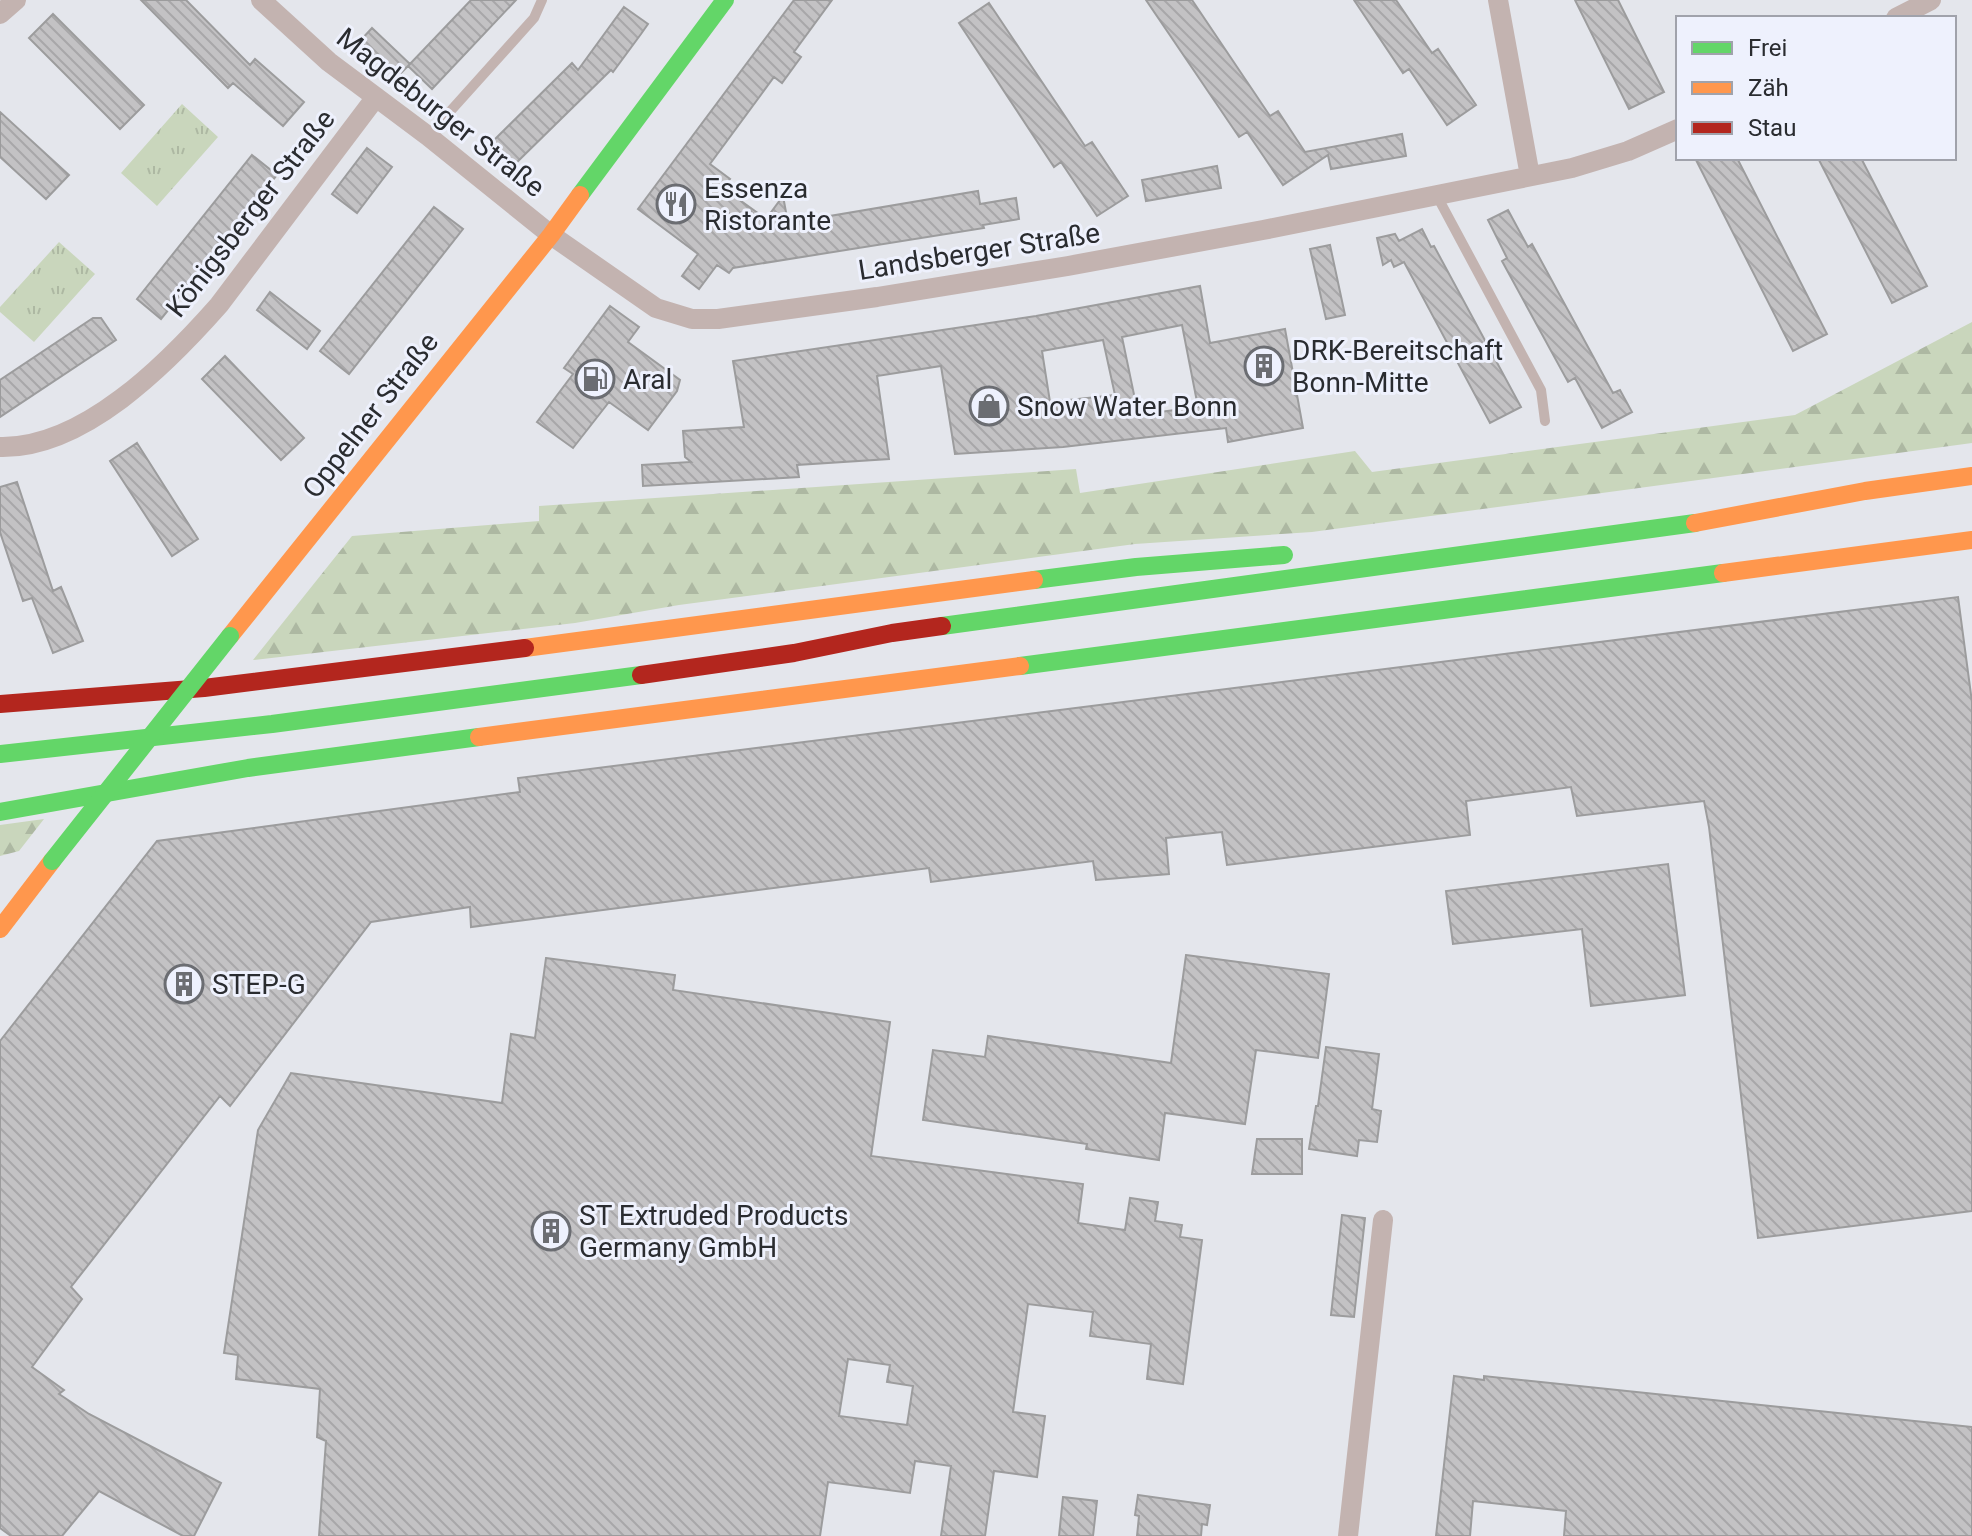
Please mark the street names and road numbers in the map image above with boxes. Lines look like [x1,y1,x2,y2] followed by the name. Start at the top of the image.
[330,21,551,204] street label: Magdeburger Straße
[159,103,342,323] street label: Königsberger Straße
[856,216,1102,287] street label: Landsberger Straße
[296,326,445,504] street label: Oppelner Straße

